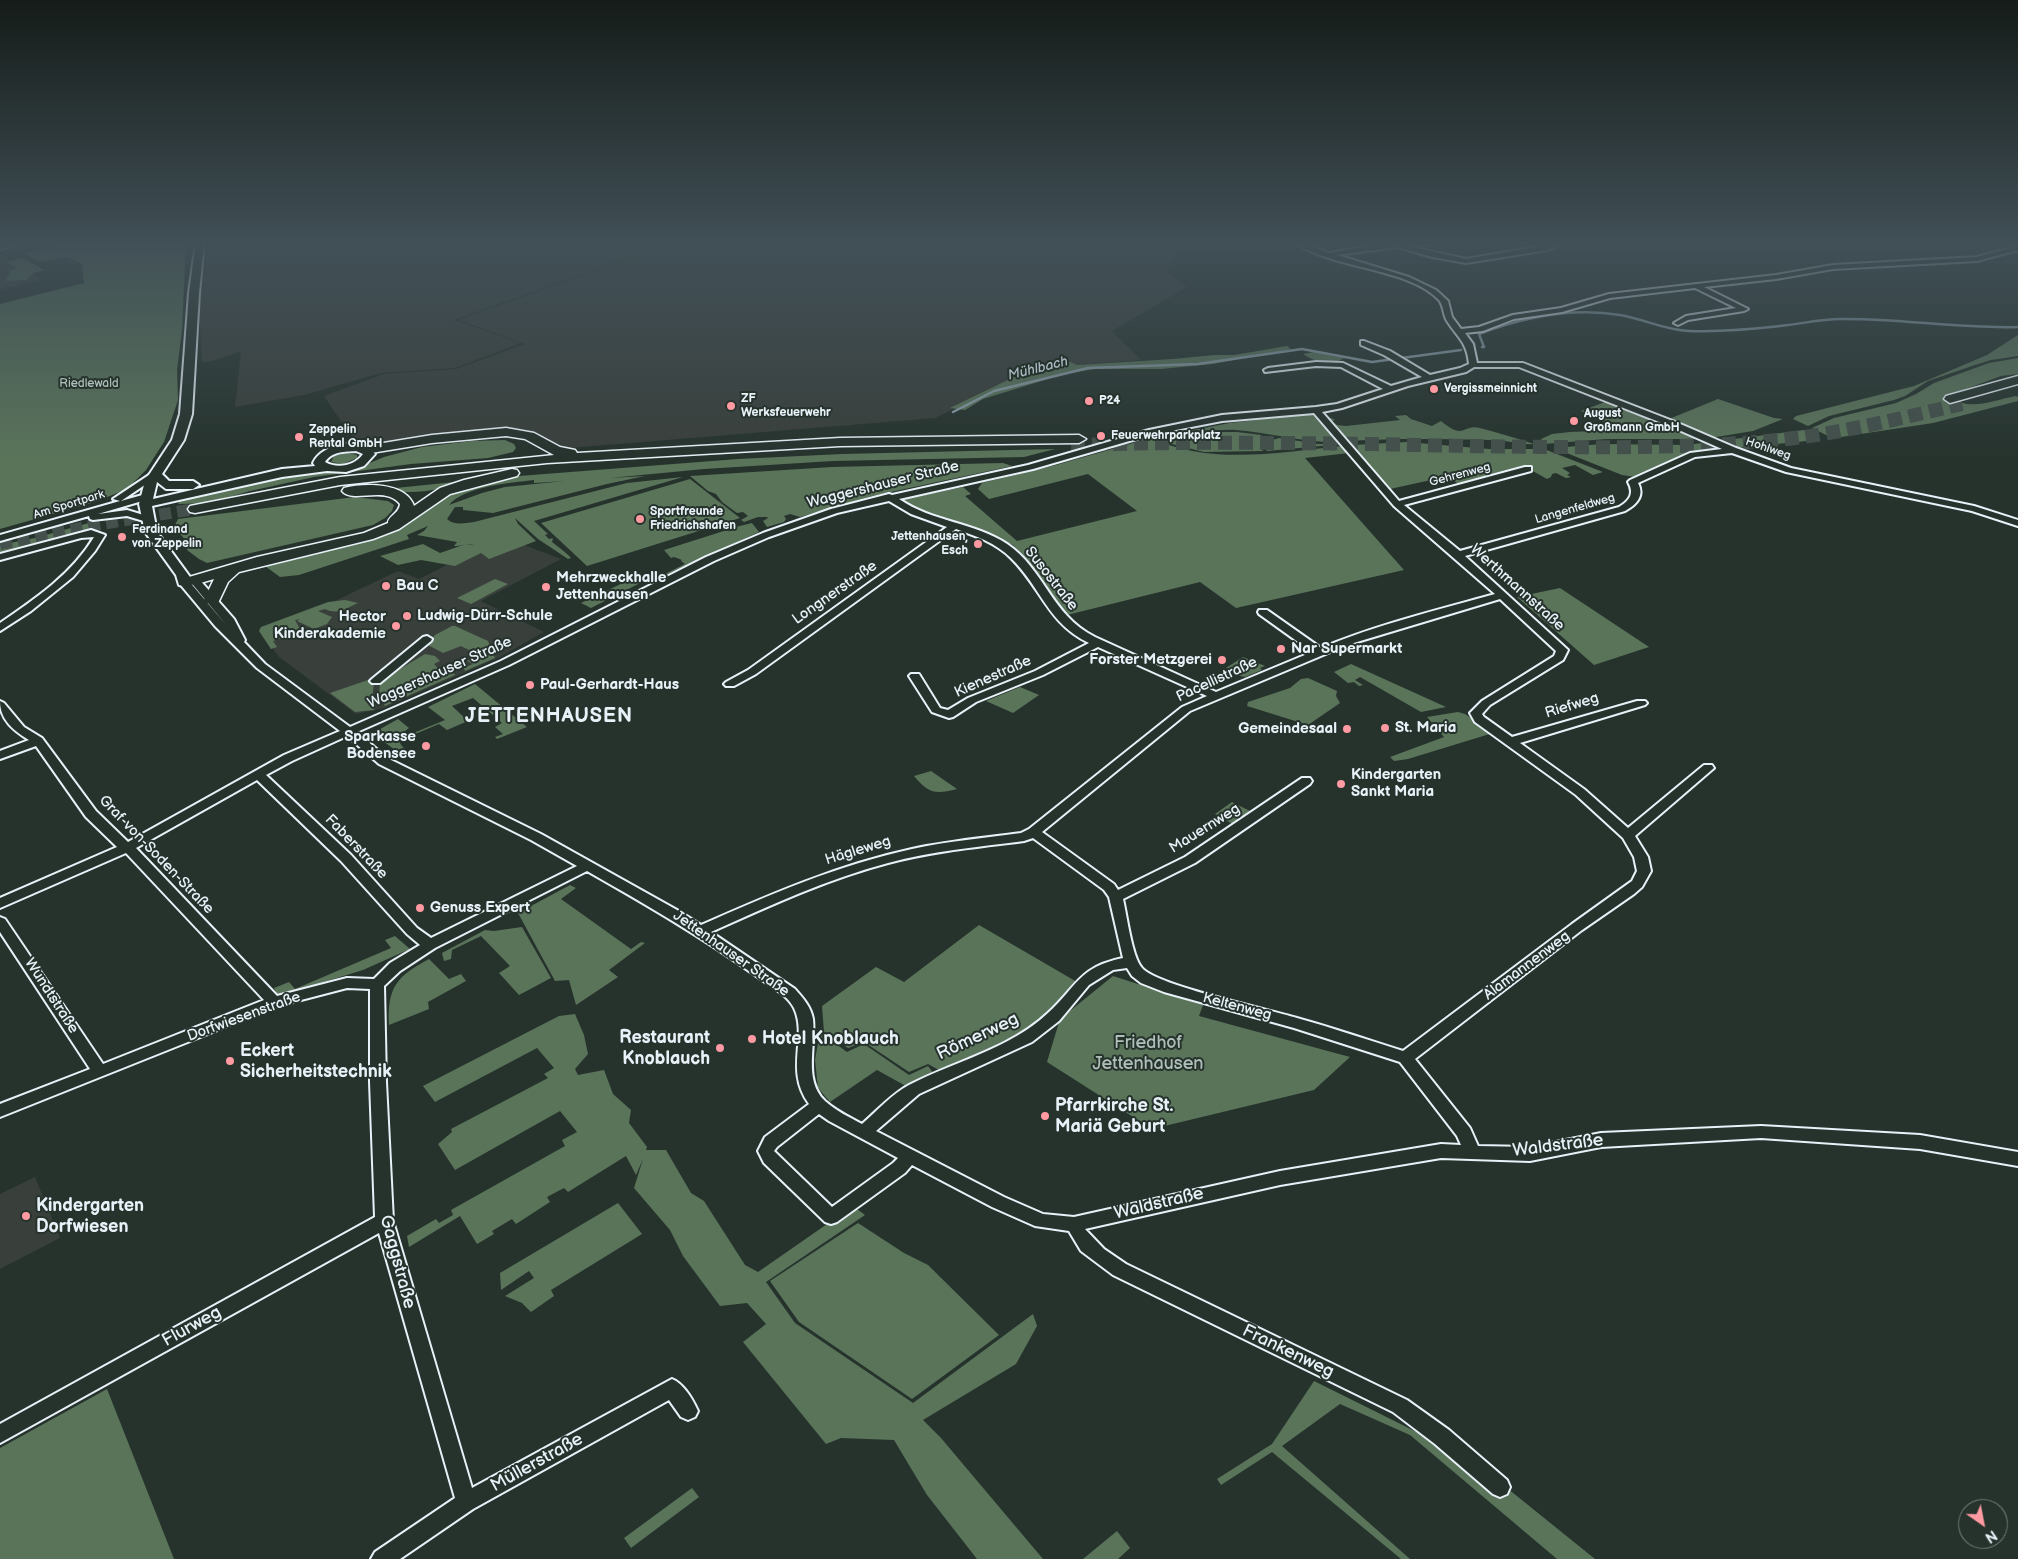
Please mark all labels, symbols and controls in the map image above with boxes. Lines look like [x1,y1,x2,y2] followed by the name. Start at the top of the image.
[1006,353,1070,385] water label: Mühlbach
[59,377,119,391] park label: Riedlewald
[1444,382,1537,396] place label: Vergissmeinnicht
[1428,383,1440,395] marker: Vergissmeinnicht
[741,392,831,420] place label: ZF Werksfeuerwehr
[1099,394,1120,408] place label: P24
[1083,395,1095,407] marker: P24
[725,400,737,412] marker: ZF Werksfeuerwehr
[1584,407,1680,435] place label: August Großmann GmbH
[1568,415,1580,427] marker: August Großmann GmbH
[309,423,382,451] place label: Zeppelin Rental GmbH
[1111,429,1221,443] place label: Feuerwehrparkplatz
[1095,430,1107,442] marker: Feuerwehrparkplatz
[293,431,305,443] marker: Zeppelin Rental GmbH
[1743,435,1793,463] street label: Hohlweg
[805,457,961,513] street label: Waggershauser Straße
[1428,460,1492,490] street label: Gehrenweg
[32,487,106,523] street label: Am Sportpark
[1533,491,1617,527] street label: Langenfeldweg
[650,505,736,533] place label: Sportfreunde Friedrichshafen
[634,513,646,525] marker: Sportfreunde Friedrichshafen
[132,523,202,551] place label: Ferdinand von Zeppelin
[891,530,968,558] place label: Jettenhausen, Esch
[116,531,128,543] marker: Ferdinand von Zeppelin
[972,538,984,550] marker: Jettenhausen, Esch
[1466,541,1568,635] street label: Werthmannstraße
[1020,543,1082,615] street label: Susostraße
[789,557,881,629] street label: Longnerstraße
[556,569,666,604] place label: Mehrzweckhalle Jettenhausen
[396,577,438,595] place label: Bau C
[380,580,392,592] marker: Bau C
[540,581,552,593] marker: Mehrzweckhalle Jettenhausen
[417,607,553,625] place label: Ludwig-Dürr-Schule
[274,608,386,643] place label: Hector Kinderakademie
[401,610,413,622] marker: Ludwig-Dürr-Schule
[390,620,402,632] marker: Hector Kinderakademie
[365,633,515,713] street label: Waggershauser Straße
[1291,640,1402,658] place label: Nar Supermarkt
[1275,643,1287,655] marker: Nar Supermarkt
[1089,651,1212,669] place label: Forster Metzgerei
[952,652,1034,702] street label: Kienestraße
[1174,653,1260,707] street label: Pacellistraße
[1216,654,1228,666] marker: Forster Metzgerei
[540,676,679,694] place label: Paul-Gerhardt-Haus
[524,679,536,691] marker: Paul-Gerhardt-Haus
[1543,689,1601,723] street label: Riefweg
[464,705,634,729] district label: JETTENHAUSEN
[1395,719,1456,737] place label: St. Maria
[1238,720,1337,738] place label: Gemeindesaal
[1379,722,1391,734] marker: St. Maria
[1341,723,1353,735] marker: Gemeindesaal
[344,728,416,763] place label: Sparkasse Bodensee
[420,740,432,752] marker: Sparkasse Bodensee
[1351,766,1441,801] place label: Kindergarten Sankt Maria
[1335,778,1347,790] marker: Kindergarten Sankt Maria
[95,792,217,918] street label: Graf-von-Soden-Straße
[1166,800,1244,858] street label: Mauernweg
[321,811,391,883] street label: Faberstraße
[823,832,893,870] street label: Hägleweg
[430,899,530,917] place label: Genuss Expert
[414,902,426,914] marker: Genuss Expert
[669,907,793,1001] street label: Jettenhauser Straße
[1480,928,1574,1004] street label: Alamannenweg
[20,955,82,1037] street label: Wundtstraße
[185,988,303,1046] street label: Dorfwiesenstraße
[1201,989,1273,1025] street label: Keltenweg
[934,1009,1022,1065] street label: Römerweg
[619,1027,710,1070] place label: Restaurant Knoblauch
[762,1028,899,1050] place label: Hotel Knoblauch
[1093,1032,1203,1074] park label: Friedhof Jettenhausen
[746,1033,758,1045] marker: Hotel Knoblauch
[240,1040,392,1082] place label: Eckert Sicherheitstechnik
[714,1042,726,1054] marker: Restaurant Knoblauch
[224,1055,236,1067] marker: Eckert Sicherheitstechnik
[1055,1095,1174,1138] place label: Pfarrkirche St. Mariä Geburt
[1039,1110,1051,1122] marker: Pfarrkirche St. Mariä Geburt
[1511,1130,1605,1162] street label: Waldstraße
[1112,1183,1206,1225] street label: Waldstraße
[36,1195,144,1238] place label: Kindergarten Dorfwiesen
[20,1210,32,1222] marker: Kindergarten Dorfwiesen
[374,1213,420,1311] street label: Gaggstraße
[159,1302,225,1352] street label: Flurweg
[1239,1321,1337,1383] street label: Frankenweg
[487,1429,587,1497] street label: Müllerstraße
[1958,1499,2008,1549] north arrow
[1982,1526,2000,1546] text: N

